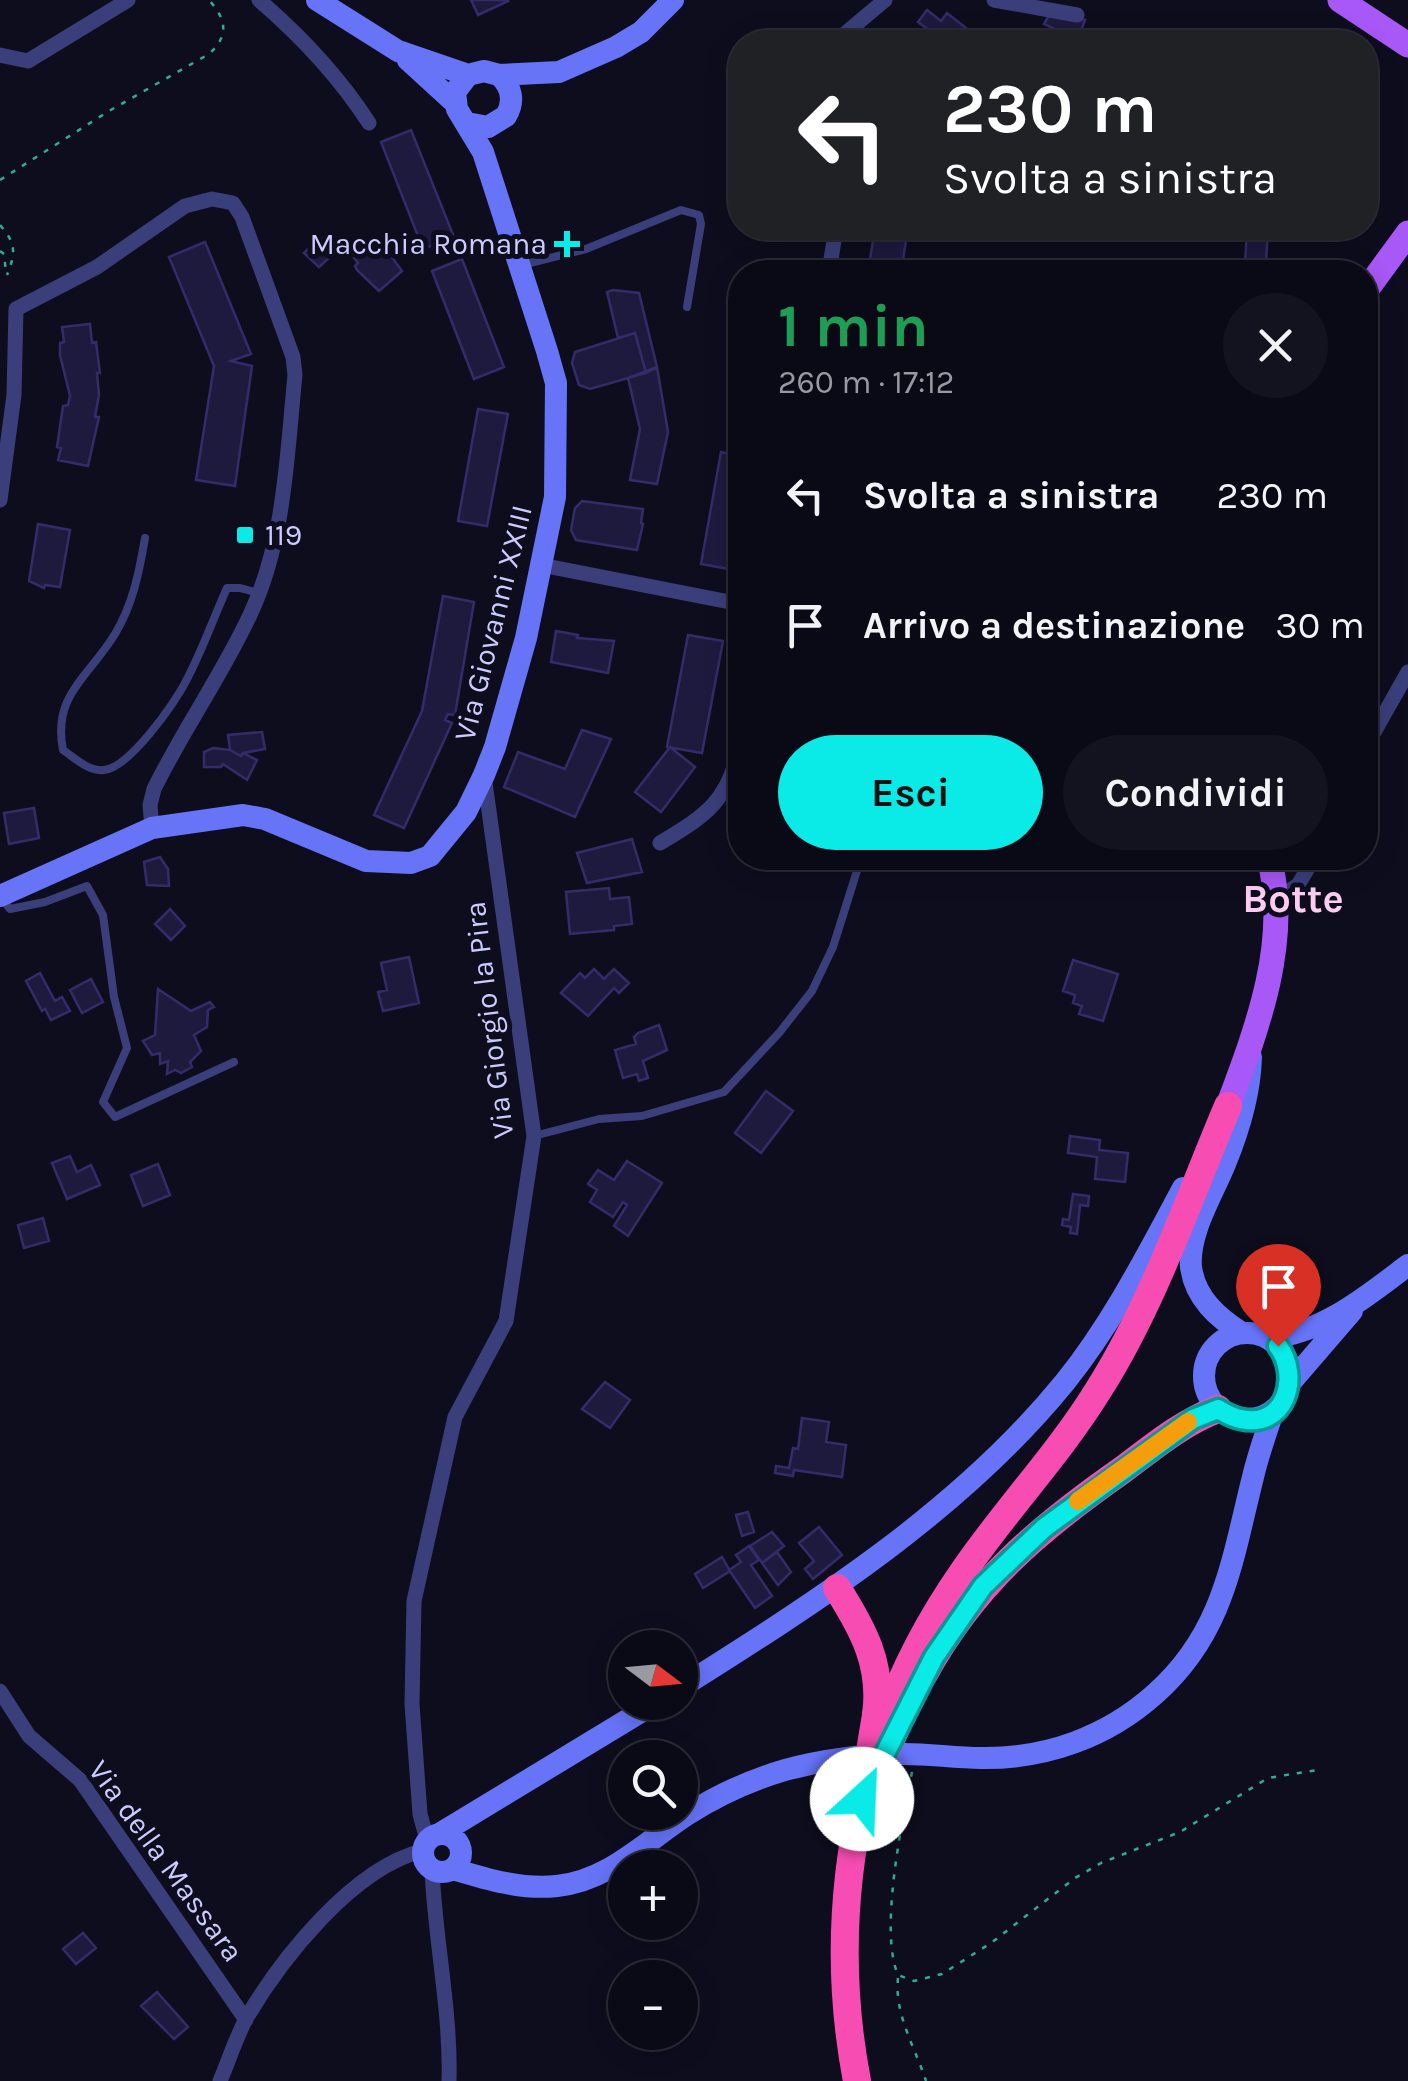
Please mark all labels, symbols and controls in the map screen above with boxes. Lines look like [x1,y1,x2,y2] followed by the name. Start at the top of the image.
[943,68,1157,150] text: 230 m
[778,70,908,200] icon: left
[943,152,1277,204] text: Svolta a sinistra
[309,226,547,262] place label: Macchia Romana
[556,233,578,255] marker: Macchia Romana
[778,291,929,361] text: 1 min
[1223,293,1328,398] button: close
[778,364,954,401] text: 260 m · 17:12
[778,468,833,523] icon: left
[863,473,1160,518] text: Svolta a sinistra
[1216,473,1328,518] text: 230 m
[446,501,540,745] street label: Via Giovanni XXIII
[265,517,302,553] place label: 119
[234,524,256,546] marker: 119
[778,598,833,653] icon: arrive
[863,603,1245,648] text: Arrivo a destinazione
[1275,603,1365,648] text: 30 m
[778,735,1043,850] button: Esci
[1063,735,1328,850] button: Condividi
[1242,875,1344,922] district label: Botte
[457,899,521,1141] street label: Via Giorgio la Pira
[1236,1244,1321,1347] pin
[1251,1259,1306,1314] icon: arrive
[608,1630,698,1720] north arrow
[608,1630,698,2050] map controls
[608,1740,698,1830] button: search
[810,1747,914,1851] position arrow
[81,1753,251,1969] street label: Via della Massara
[608,1850,698,1940] button: +
[608,1960,698,2050] button: −

